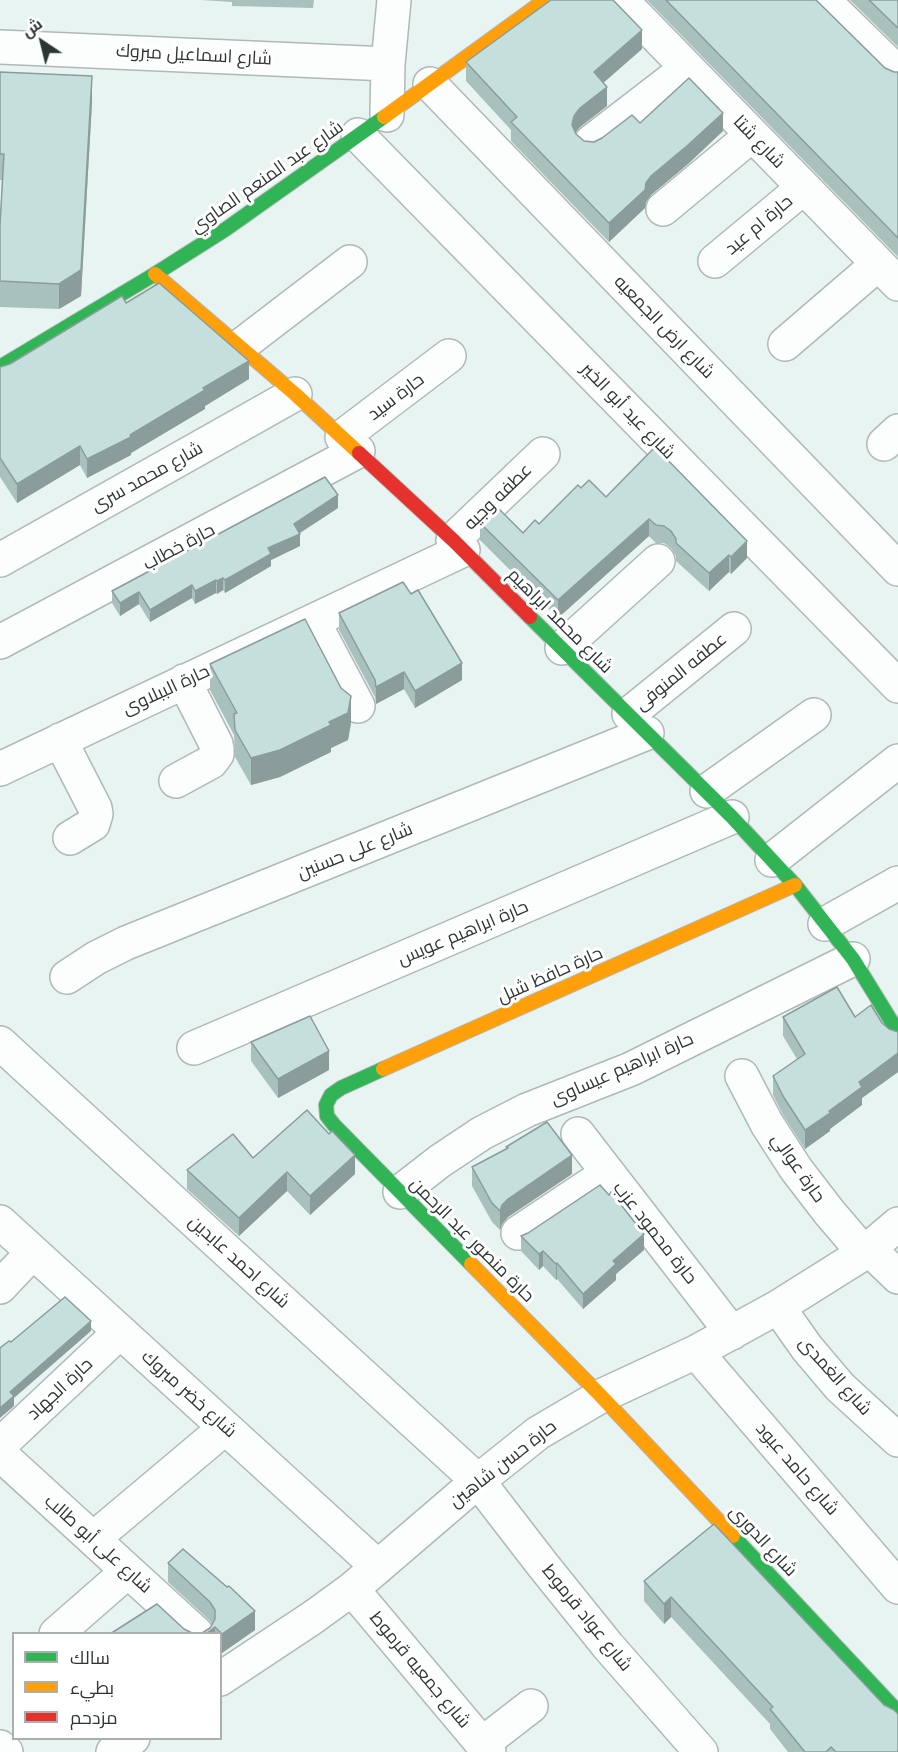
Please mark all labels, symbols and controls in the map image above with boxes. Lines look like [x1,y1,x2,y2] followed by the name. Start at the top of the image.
[12,12,72,72] north arrow
[18,13,46,41] text: ش
[115,40,273,70] street label: شارع اسماعيل مبروك
[729,111,789,173] street label: شارع شتا
[186,116,348,238] street label: شارع عبد المنعم الصاوي
[721,190,797,260] street label: حارة ام عيد
[609,271,719,383] street label: شارع ارض الجمعيه
[576,358,680,464] street label: شارع عيد أبو الخير
[364,369,428,425] street label: حارة سيد
[87,437,207,517] street label: شارع محمد سرى
[459,459,537,535] street label: عطفه وجيه
[139,519,219,575] street label: حارة خطاب
[503,564,617,678] street label: شارع محمد ابراهيم
[631,628,731,716] street label: عطفه المنوفى
[119,660,213,720] street label: حارة الببلاوى
[294,818,416,884] street label: شارع على حسنين
[395,896,531,970] street label: حارة ابراهيم عويس
[494,942,606,1008] street label: حارة حافظ شبل
[547,1028,697,1110] street label: حارة ابراهيم عيساوى
[766,1129,830,1207] street label: حارة عوالي
[405,1173,539,1307] street label: حارة منصور عبد الرحمن
[608,1178,702,1288] street label: حارة محمود عزب
[184,1211,294,1313] street label: شارع احمد عابدين
[794,1332,876,1420] street label: شارع الغمدى
[137,1346,241,1442] street label: شارع خضر مبروك
[23,1353,97,1425] street label: حارة الجهاد
[445,1415,561,1513] street label: حارة حسن شاهين
[751,1418,843,1520] street label: شارع حامد عبود
[40,1490,156,1598] street label: شارع على أبو طالب
[725,1501,801,1581] street label: شارع الدورى
[537,1560,637,1676] street label: شارع عواد قرموط
[365,1607,475,1733] street label: شارع جمعيه قرموط
[12,1632,222,1740] legend
[70,1646,110,1669] text: سالك
[70,1676,114,1699] text: بطيء
[70,1706,118,1729] text: مزدحم

